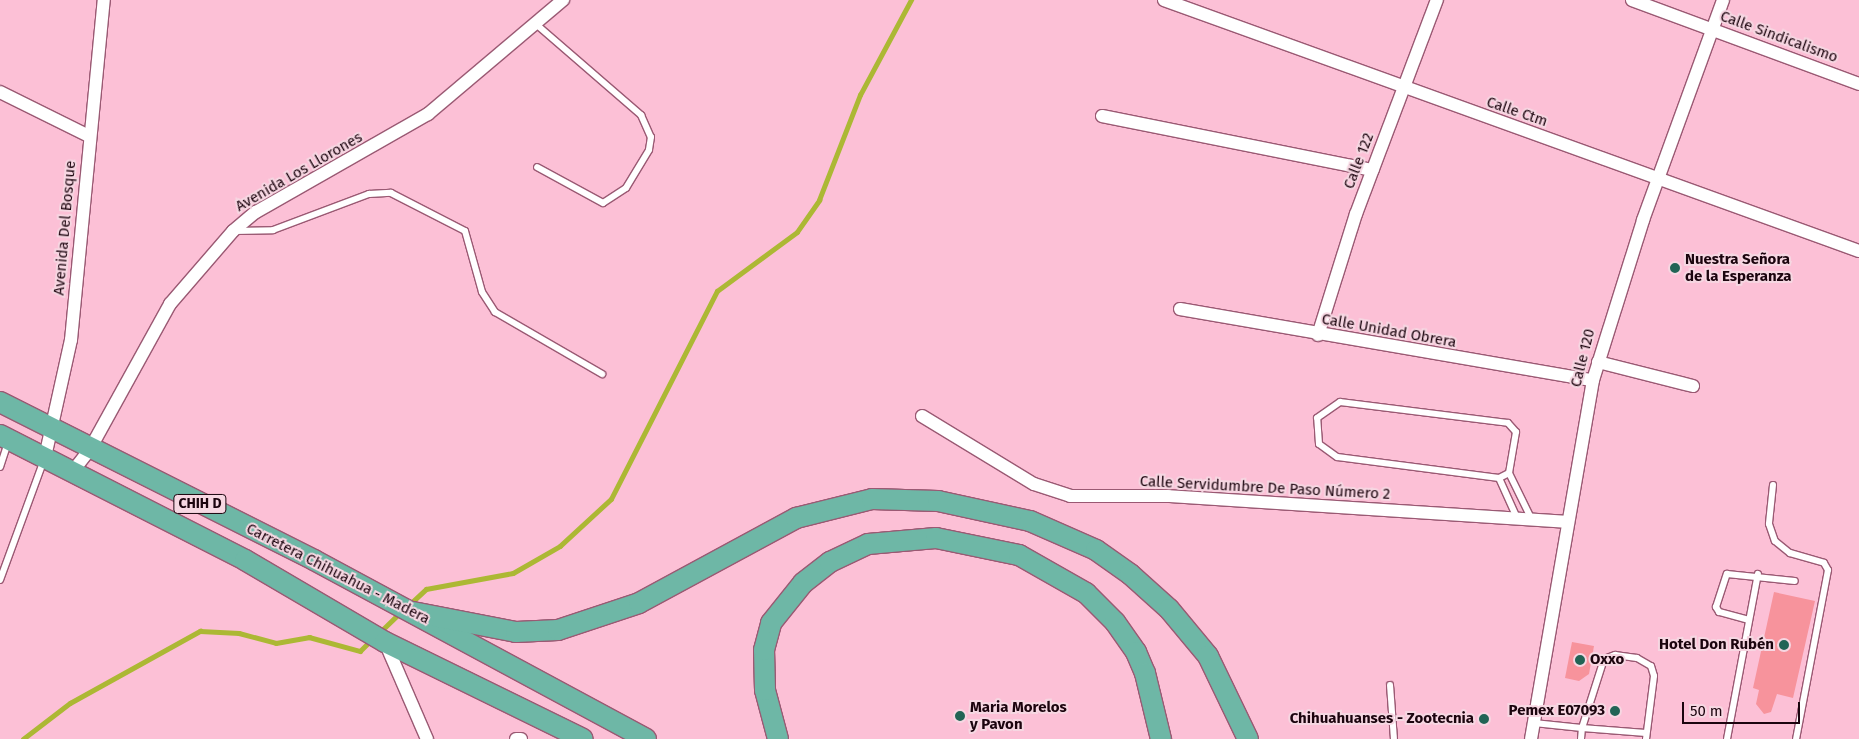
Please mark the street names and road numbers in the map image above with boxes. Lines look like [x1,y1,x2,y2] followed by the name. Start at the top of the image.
[1718,7,1840,67] street label: Calle Sindicalismo
[1484,93,1550,131] street label: Calle Ctm
[232,128,366,216] street label: Avenida Los Llorones
[1340,130,1378,192] street label: Calle 122
[50,160,80,296] street label: Avenida Del Bosque
[1320,310,1458,352] street label: Calle Unidad Obrera
[1567,327,1599,389] street label: Calle 120
[1139,472,1391,504] street label: Calle Servidumbre De Paso Número 2
[172,492,228,516] road number: CHIH D
[243,520,433,628] street label: Carretera Chihuahua - Madera

